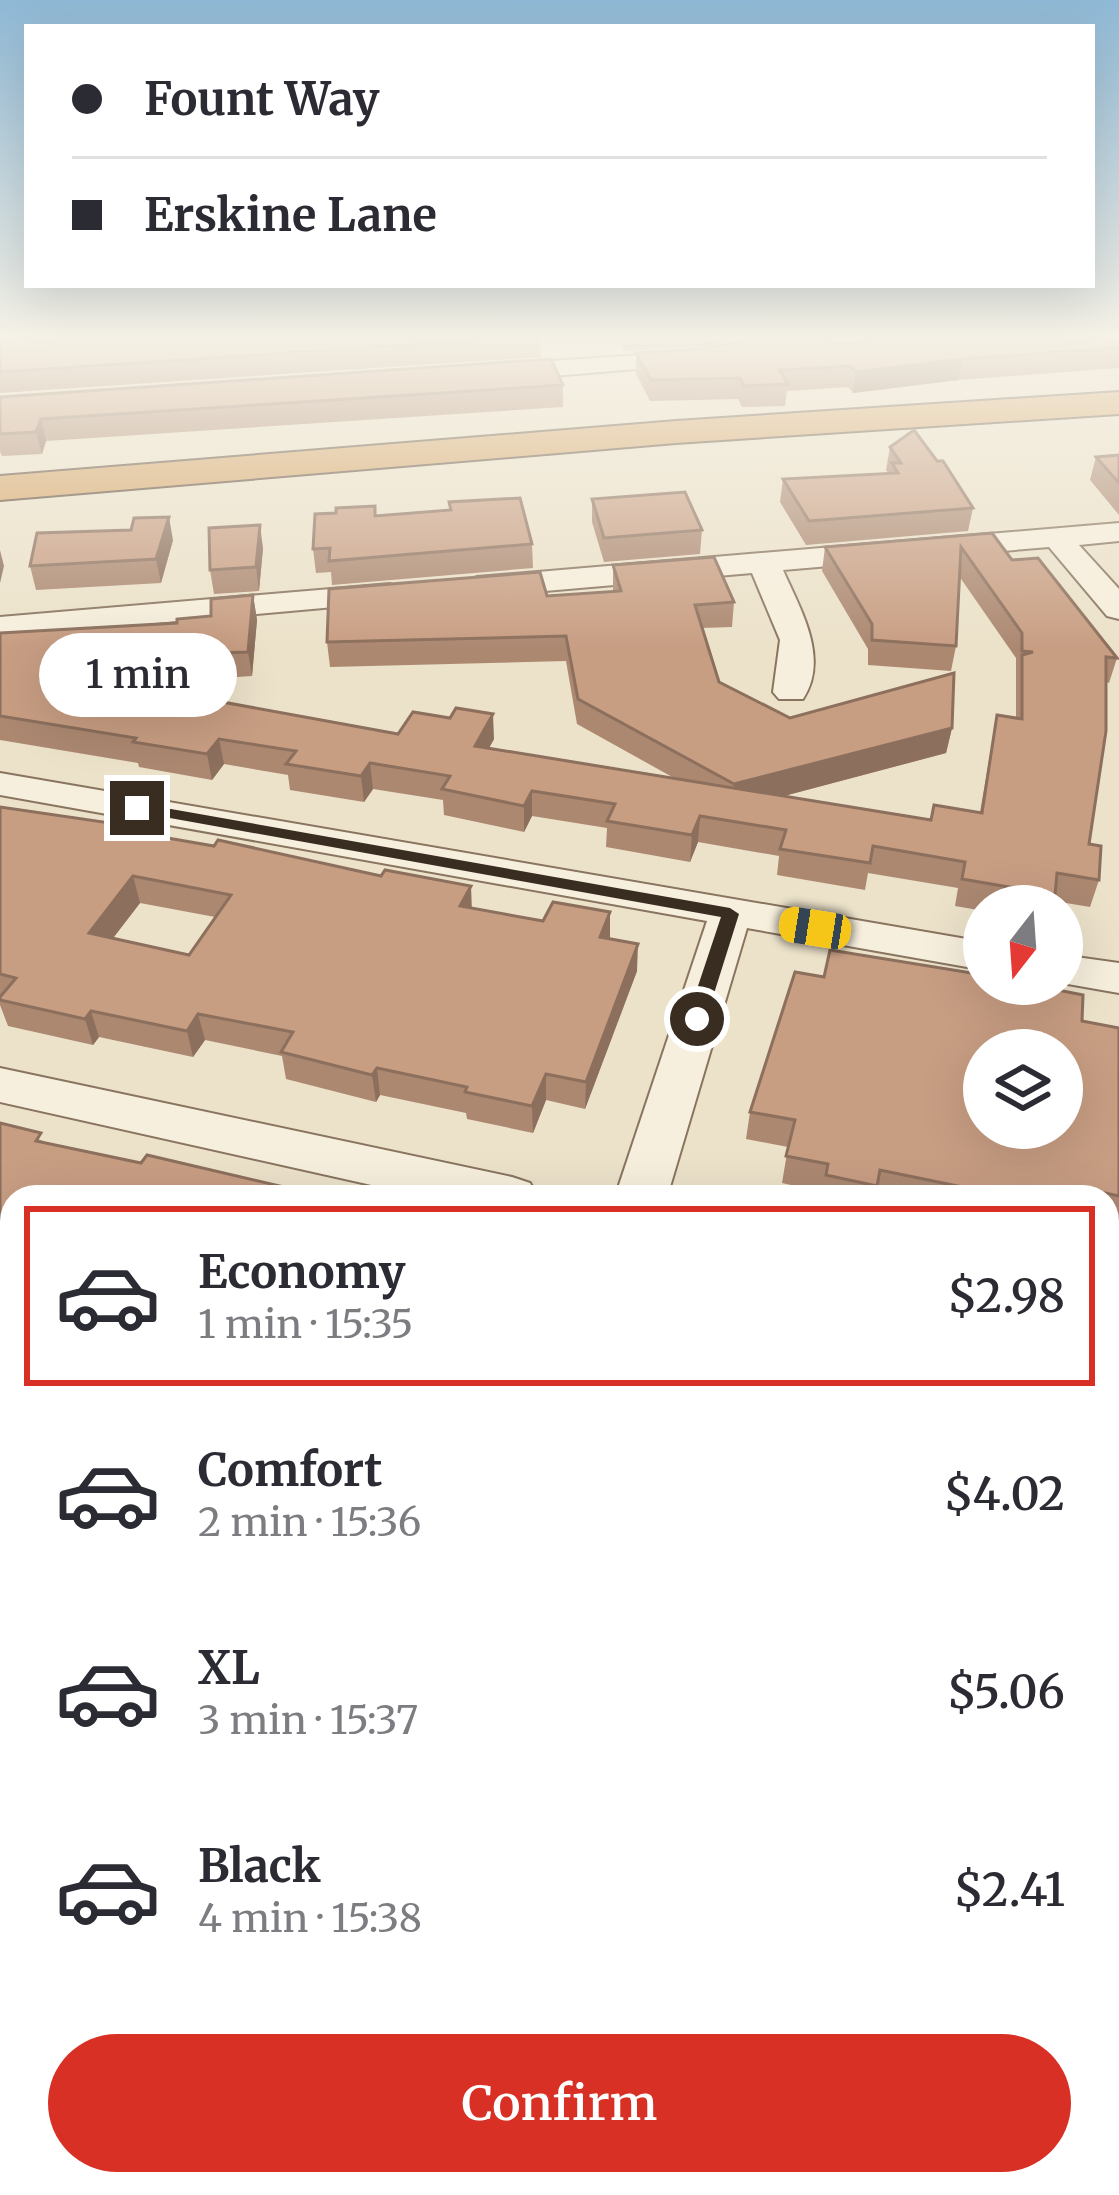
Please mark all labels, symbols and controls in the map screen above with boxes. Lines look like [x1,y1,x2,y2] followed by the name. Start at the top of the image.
[144,71,380,127] text: Fount Way
[144,187,437,243] text: Erskine Lane
[38,634,236,718] callout: 1 min
[86,650,190,699] text: 1 min
[110,781,164,835] route end
[963,885,1083,1005] north arrow
[963,885,1083,1149] map controls
[777,905,853,951] car
[670,992,724,1046] route start
[963,1029,1083,1149] button: layers
[54,1242,162,1350] icon: car
[198,1244,406,1300] text: Economy
[947,1268,1065,1324] text: $2.98
[198,1300,413,1349] text: 1 min · 15:35
[54,1440,162,1548] icon: car
[198,1442,382,1498] text: Comfort
[943,1466,1065,1522] text: $4.02
[198,1498,421,1547] text: 2 min · 15:36
[54,1638,162,1746] icon: car
[198,1640,260,1696] text: XL
[947,1664,1065,1720] text: $5.06
[198,1696,418,1745] text: 3 min · 15:37
[54,1836,162,1944] icon: car
[198,1838,321,1894] text: Black
[953,1862,1065,1918] text: $2.41
[198,1894,422,1943] text: 4 min · 15:38
[48,2034,1071,2172] button: Confirm

